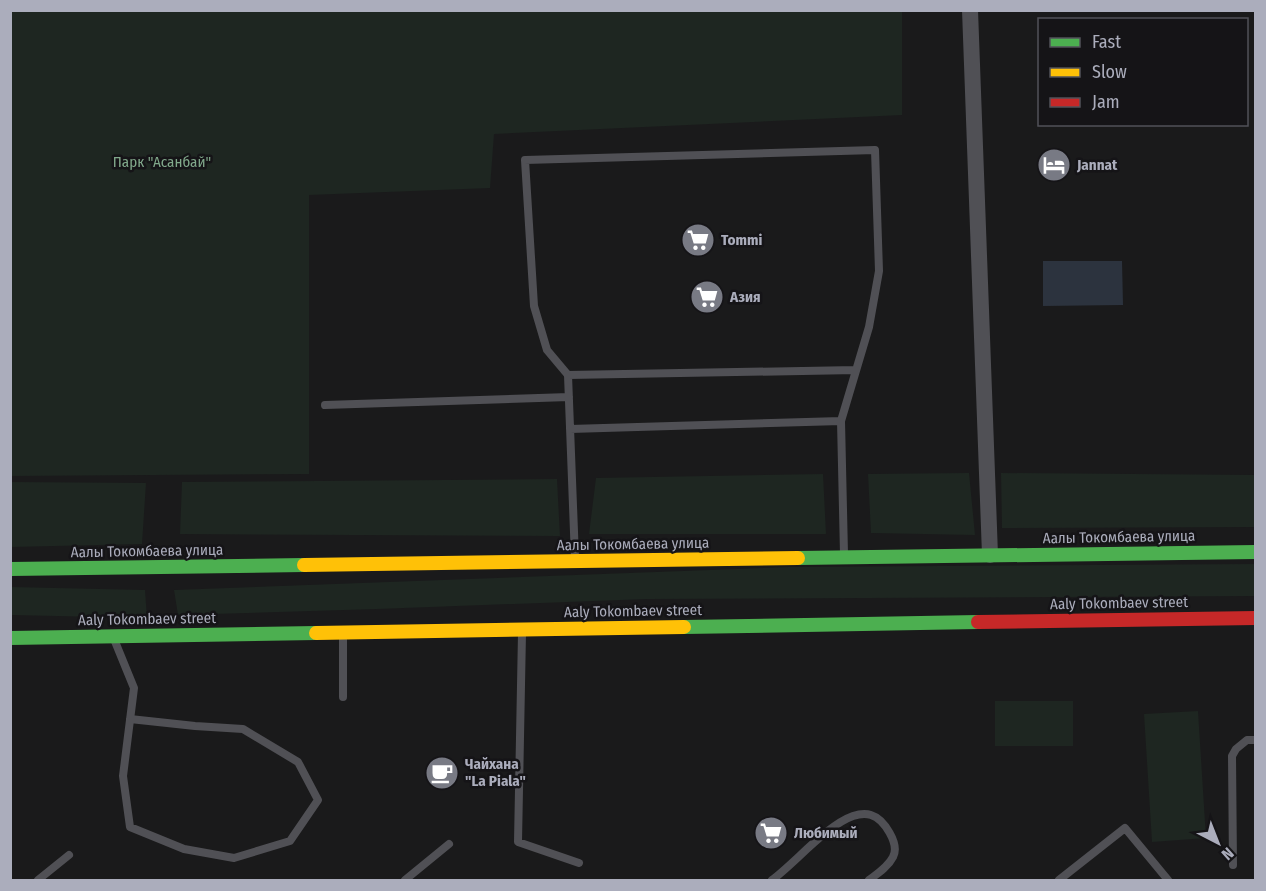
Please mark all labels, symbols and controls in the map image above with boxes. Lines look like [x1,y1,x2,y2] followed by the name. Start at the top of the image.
[1038,18,1248,126] legend
[1092,31,1121,53] text: Fast
[1092,61,1127,83] text: Slow
[1092,91,1120,113] text: Jam
[1036,147,1072,183] hotel icon: Jannat
[113,153,211,171] park label: Парк "Асанбай"
[1076,156,1118,174] place label: Jannat
[680,222,716,258] supermarket icon: Tommi
[721,231,762,249] place label: Tommi
[689,279,725,315] supermarket icon: Азия
[729,288,761,306] place label: Азия
[1043,527,1195,547] street label: Аалы Токомбаева улица
[557,534,709,554] street label: Аалы Токомбаева улица
[71,541,223,561] street label: Аалы Токомбаева улица
[1050,593,1188,613] street label: Aaly Tokombaev street
[564,601,702,621] street label: Aaly Tokombaev street
[78,609,216,629] street label: Aaly Tokombaev street
[424,755,460,791] cafe icon: Чайхана "La Piala"
[465,755,526,790] place label: Чайхана "La Piala"
[1188,813,1248,873] north arrow
[753,815,789,851] supermarket icon: Любимый
[794,824,858,842] place label: Любимый
[1218,844,1238,864] text: N

